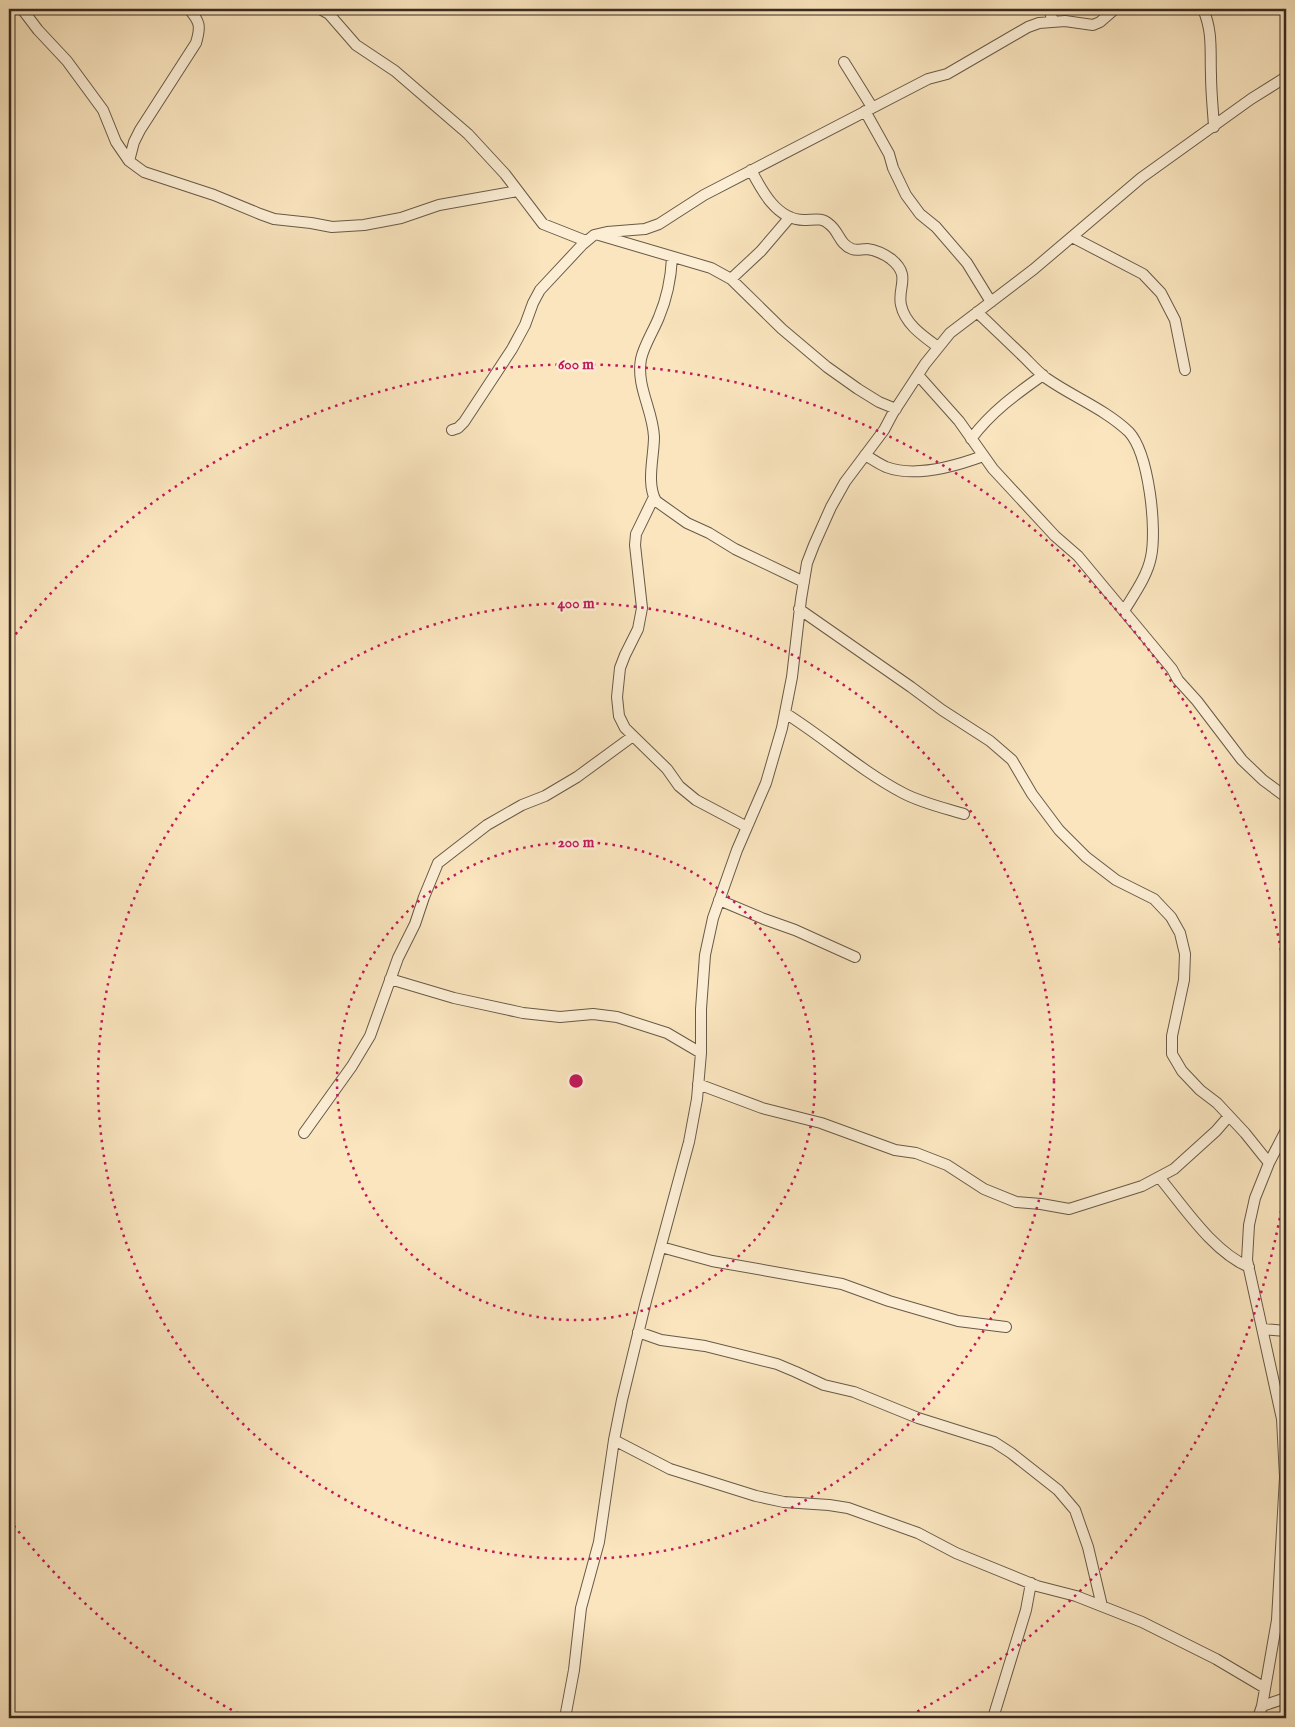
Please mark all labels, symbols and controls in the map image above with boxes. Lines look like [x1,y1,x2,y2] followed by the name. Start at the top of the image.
[558,355,594,374] text: 600 m
[558,594,595,613] text: 400 m
[558,833,595,852] text: 200 m
[567,1072,585,1090] centre of rings

